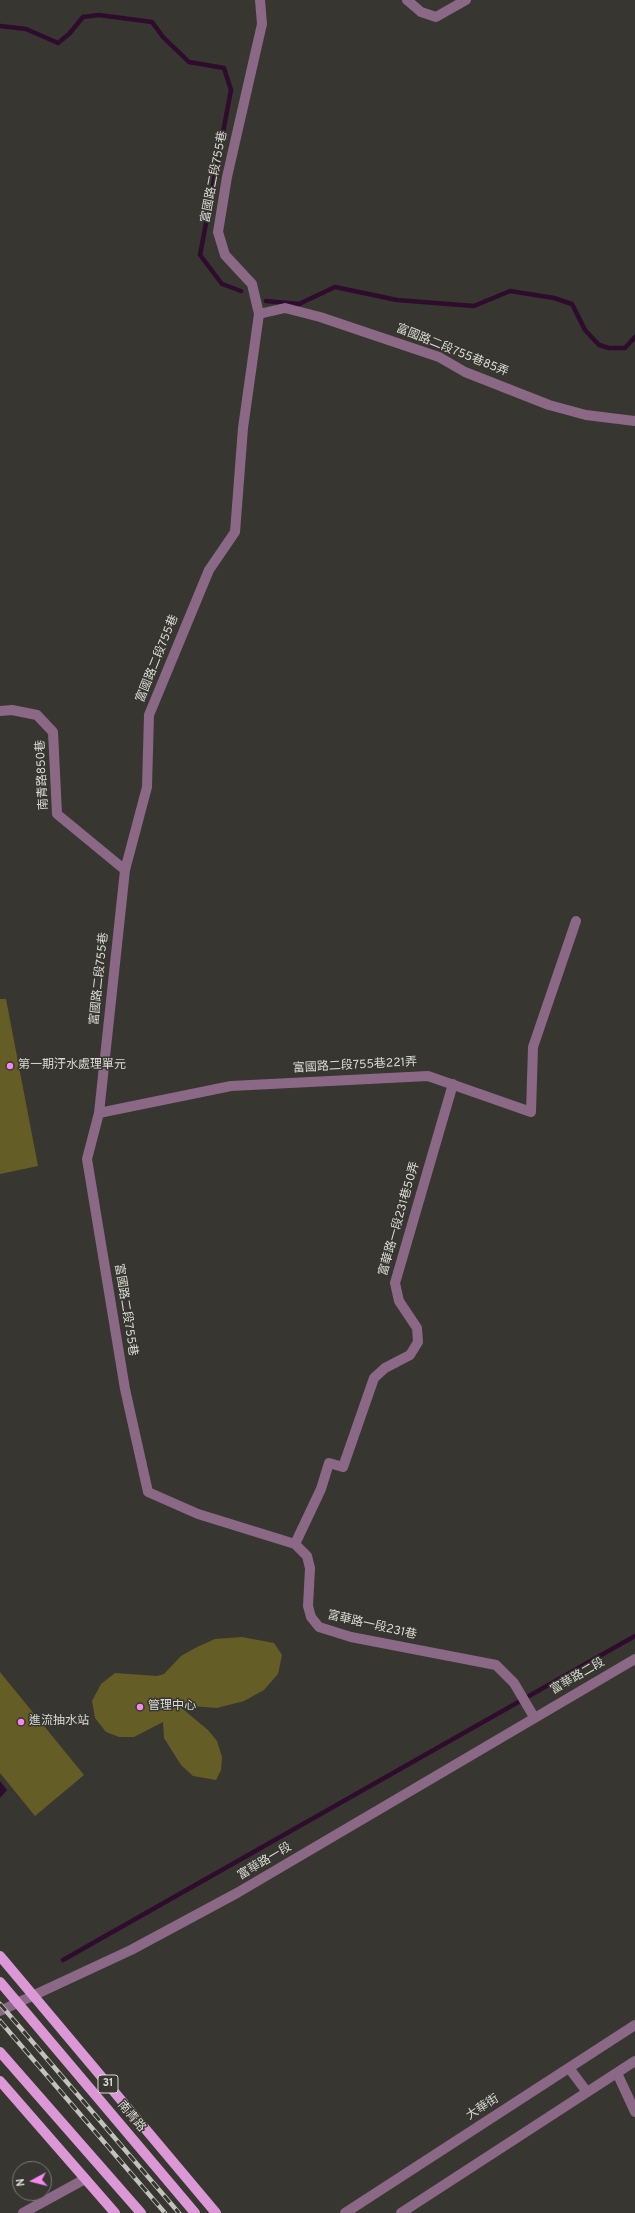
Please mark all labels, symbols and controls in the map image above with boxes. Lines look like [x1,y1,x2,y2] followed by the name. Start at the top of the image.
[199,130,231,224] street label: 富國路二段755巷
[394,322,510,380] street label: 富國路二段755巷85弄
[134,613,182,705] street label: 富國路二段755巷
[34,739,52,811] street label: 南青路850巷
[88,932,112,1026] street label: 富國路二段755巷
[293,1056,417,1076] street label: 富國路二段755巷221弄
[18,1059,126,1073] place label: 第一期汙水處理單元
[5,1061,15,1071] marker: 第一期汙水處理單元
[377,1160,423,1278] street label: 富華路一段231巷50弄
[111,1263,139,1357] street label: 富國路二段755巷
[326,1609,418,1643] street label: 富華路一段231巷
[548,1656,608,1698] street label: 富華路二段
[148,1700,196,1714] place label: 管理中心
[135,1702,145,1712] marker: 管理中心
[29,1715,89,1729] place label: 進流抽水站
[16,1717,26,1727] marker: 進流抽水站
[236,1840,294,1884] street label: 富華路一段
[98,2075,118,2093] road number: 31
[464,2092,502,2124] street label: 大華街
[114,2099,148,2135] street label: 南青路
[12,2161,52,2201] north arrow
[14,2178,29,2187] text: N

